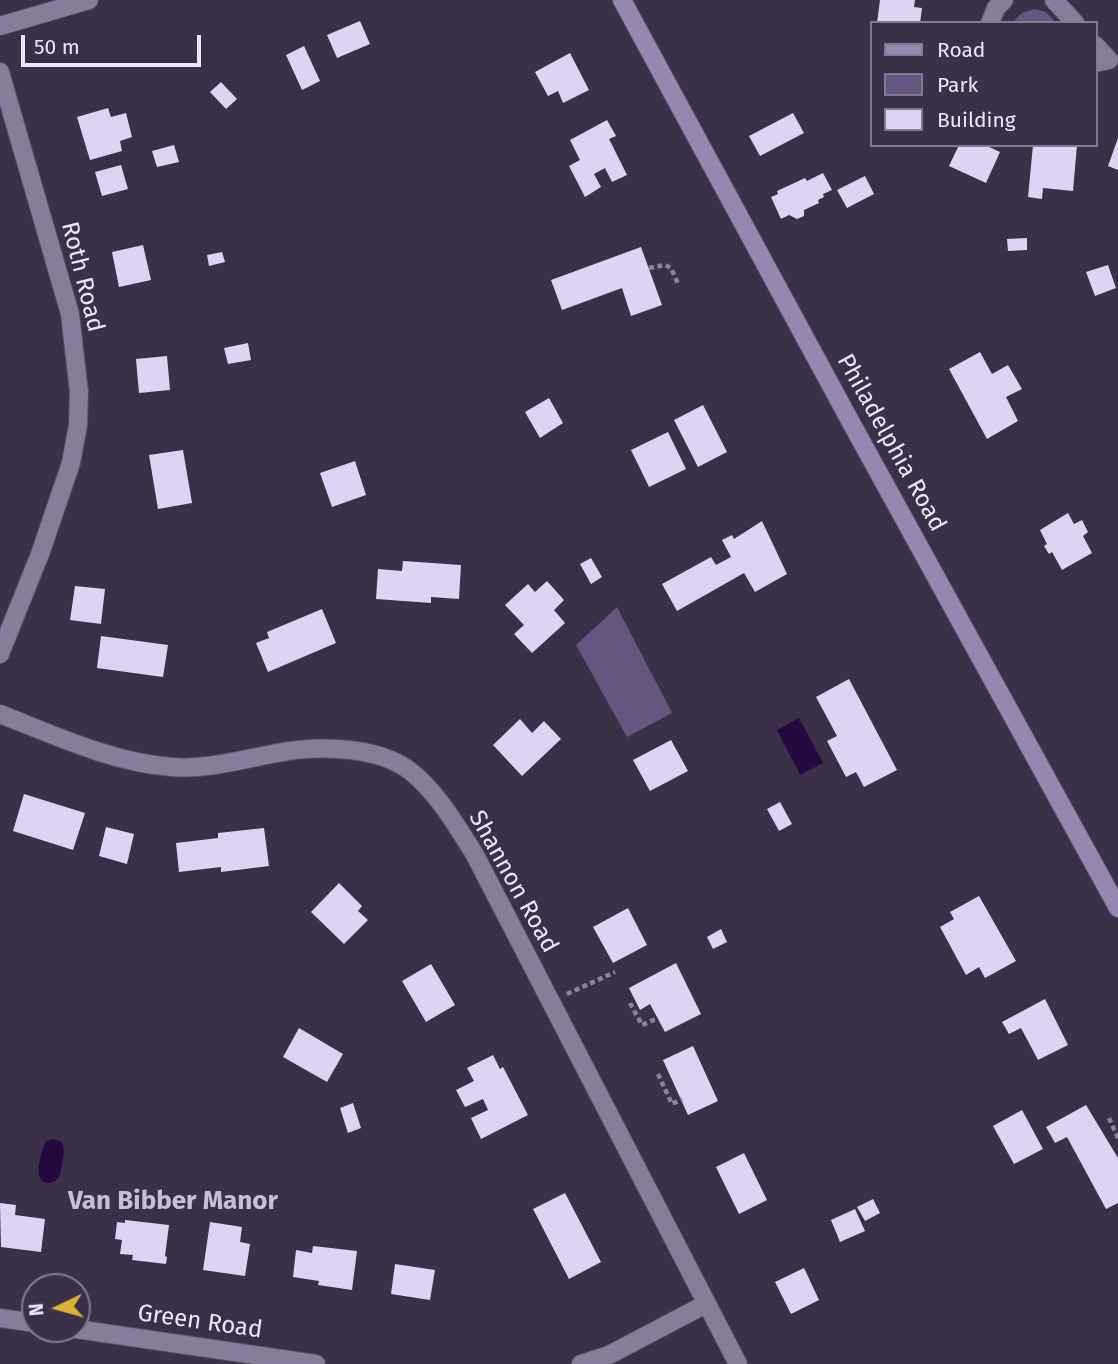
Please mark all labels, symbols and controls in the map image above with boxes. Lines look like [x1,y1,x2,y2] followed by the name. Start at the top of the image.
[24,21,205,65] scale bar
[870,21,1097,147] legend
[34,34,80,60] text: 50 m
[937,37,985,63] text: Road
[937,72,978,98] text: Park
[937,107,1016,133] text: Building
[54,219,110,335] street label: Roth Road
[830,349,952,537] street label: Philadelphia Road
[462,806,564,958] street label: Shannon Road
[68,1186,278,1218] district label: Van Bibber Manor
[21,1273,91,1343] north arrow
[136,1299,264,1345] street label: Green Road
[25,1302,49,1317] text: N

